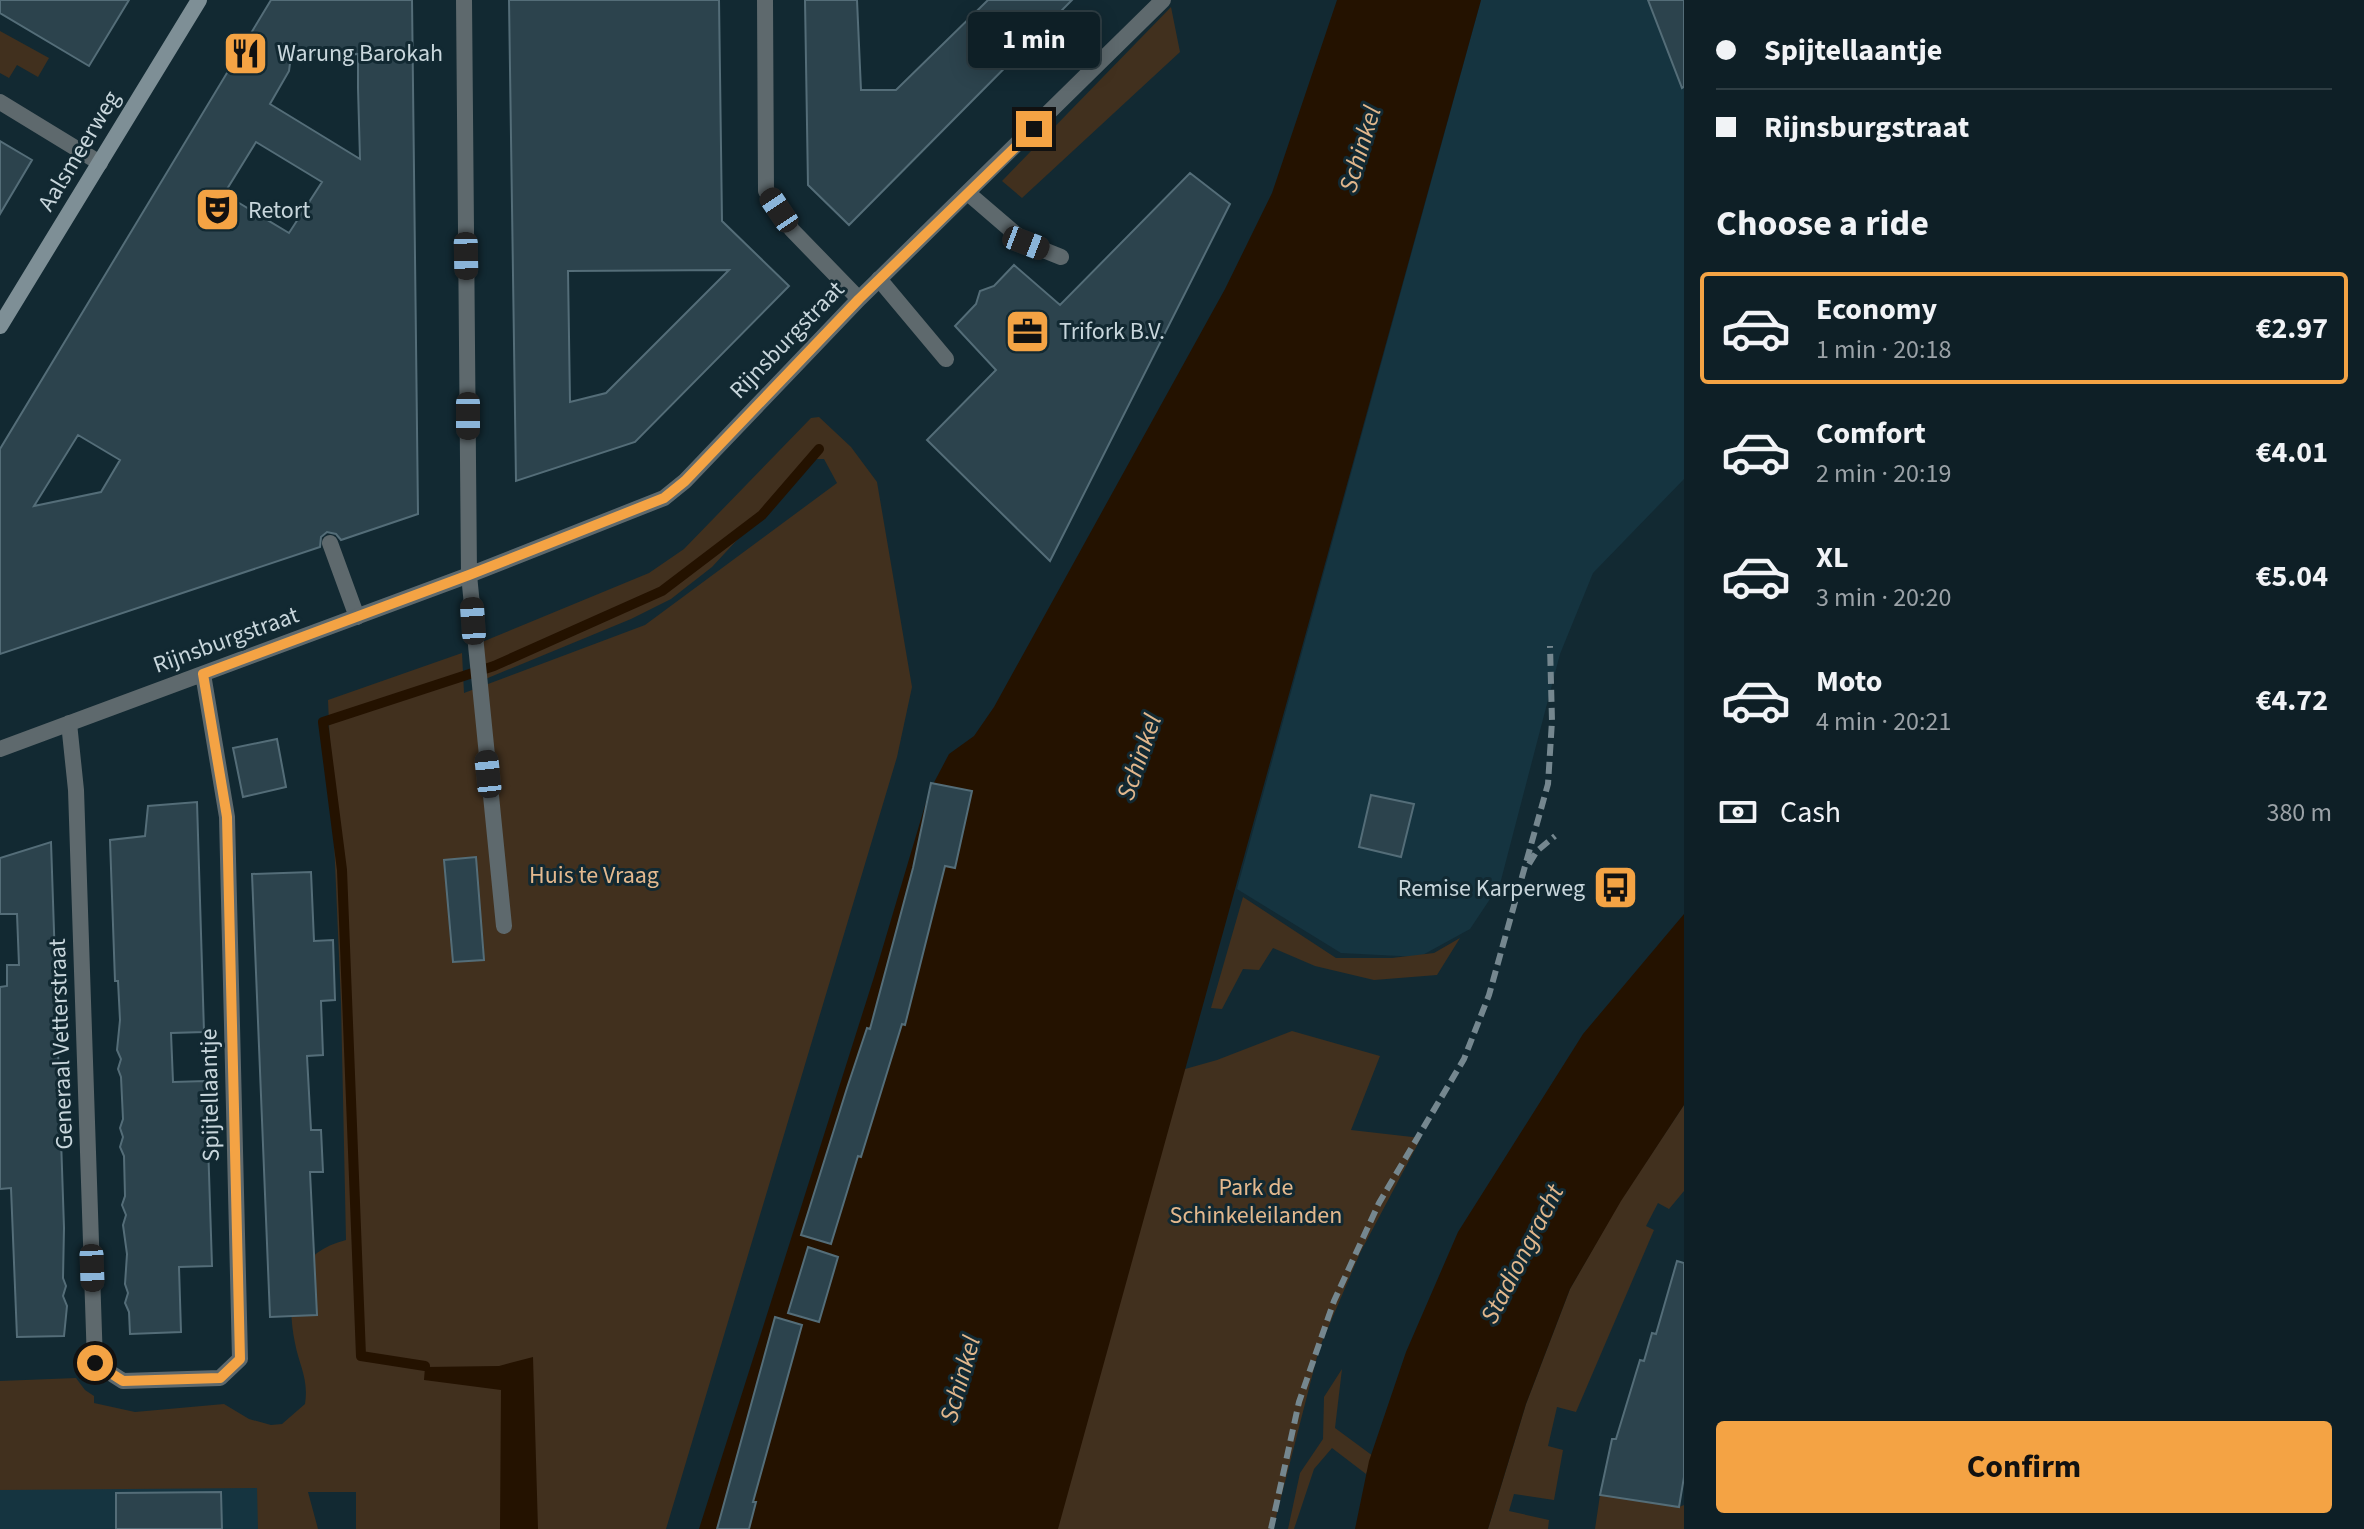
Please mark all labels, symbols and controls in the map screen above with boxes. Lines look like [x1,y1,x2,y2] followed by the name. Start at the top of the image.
[968,13,1100,69] callout: 1 min
[1002,21,1066,58] text: 1 min
[222,29,270,77] restaurant icon: Warung Barokah
[1764,29,1942,72] text: Spijtellaantje
[277,36,443,71] place label: Warung Barokah
[29,84,129,218] street label: Aalsmeerweg
[1329,101,1391,197] water label: Schinkel
[1764,106,1969,149] text: Rijnsburgstraat
[1016,111,1052,147] route end
[756,183,802,237] car
[193,186,241,234] theatre icon: Retort
[248,193,310,228] place label: Retort
[1716,198,1929,249] text: Choose a ride
[999,223,1053,263] car
[454,232,478,280] car
[721,273,853,407] street label: Rijnsburgstraat
[1816,288,1937,331] text: Economy
[1720,292,1792,364] icon: car
[1004,307,1052,355] office icon: Trifork B.V.
[2256,307,2328,350] text: €2.97
[1059,314,1165,349] place label: Trifork B.V.
[1816,331,1951,368] text: 1 min · 20:18
[456,392,480,440] car
[1816,412,1926,455] text: Comfort
[1720,416,1792,488] icon: car
[2256,431,2328,474] text: €4.01
[1816,455,1951,492] text: 2 min · 20:19
[1816,536,1849,579] text: XL
[1720,540,1792,612] icon: car
[2256,555,2328,598] text: €5.04
[1816,579,1951,616] text: 3 min · 20:20
[459,596,487,646] car
[148,597,304,683] street label: Rijnsburgstraat
[1816,660,1882,703] text: Moto
[1720,664,1792,736] icon: car
[2256,679,2328,722] text: €4.72
[1816,703,1951,740] text: 4 min · 20:21
[1107,709,1171,805] water label: Schinkel
[474,749,502,799] car
[1716,790,1760,834] icon: cash
[1780,791,1841,834] text: Cash
[2266,794,2332,831] text: 380 m
[529,858,659,893] park label: Huis te Vraag
[1592,864,1640,912] bus stop icon: Remise Karperweg
[1398,871,1585,906] place label: Remise Karperweg
[40,938,82,1150] street label: Generaal Vetterstraat
[191,1028,229,1162] street label: Spijtellaantje
[1170,1170,1342,1233] park label: Park de Schinkeleilanden
[1471,1177,1573,1330] water label: Stadiongracht
[79,1244,105,1292] car
[930,1331,990,1427] water label: Schinkel
[77,1345,113,1381] route start
[1716,1421,2332,1513] button: Confirm

